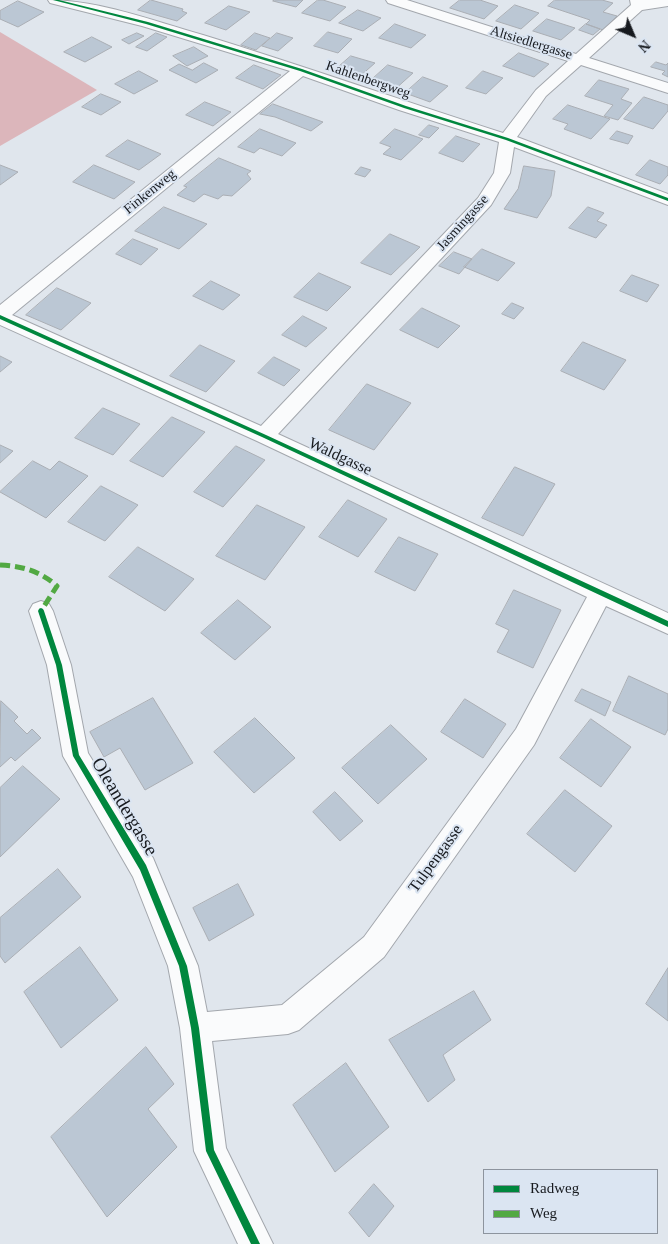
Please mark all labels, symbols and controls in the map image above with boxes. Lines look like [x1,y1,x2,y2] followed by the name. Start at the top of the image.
[608,10,658,60] north arrow
[488,23,574,63] street label: Altsiedlergasse
[635,37,653,55] text: N
[323,58,413,102] street label: Kahlenbergweg
[121,166,179,218] street label: Finkenweg
[434,192,492,254] street label: Jasmingasse
[305,434,375,480] street label: Waldgasse
[86,754,162,860] street label: Oleandergasse
[405,821,467,897] street label: Tulpengasse
[483,1169,658,1234] legend
[530,1180,579,1196] text: Radweg
[530,1205,557,1221] text: Weg

